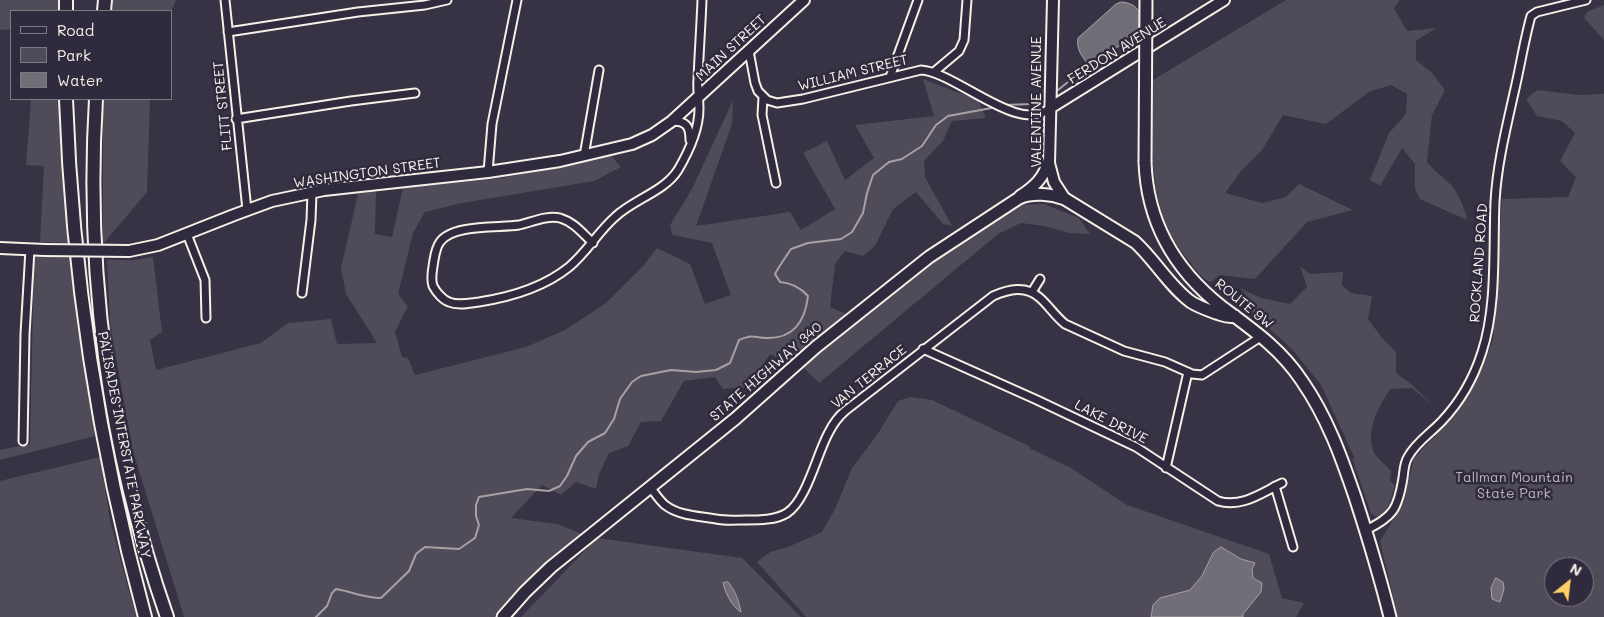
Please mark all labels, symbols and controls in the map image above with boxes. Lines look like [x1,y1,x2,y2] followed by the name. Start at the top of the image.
[10,10,172,100] legend
[692,11,770,85] street label: MAIN STREET
[1065,14,1169,88] street label: FERDON AVENUE
[57,20,94,40] text: Road
[1029,36,1045,168] street label: VALENTINE AVENUE
[57,45,91,65] text: Park
[796,51,910,95] street label: WILLIAM STREET
[210,60,236,152] street label: FLITT STREET
[57,70,103,90] text: Water
[292,154,442,192] street label: WASHINGTON STREET
[1466,203,1492,323] street label: ROCKLAND ROAD
[1211,275,1277,333] street label: ROUTE 9W
[707,319,825,425] street label: STATE HIGHWAY 340
[94,330,154,560] street label: PALISADES INTERSTATE PARKWAY
[828,342,910,412] street label: VAN TERRACE
[1072,396,1150,448] street label: LAKE DRIVE
[1455,470,1573,502] park label: Tallman Mountain State Park
[1544,557,1594,607] north arrow
[1567,558,1585,580] text: N

